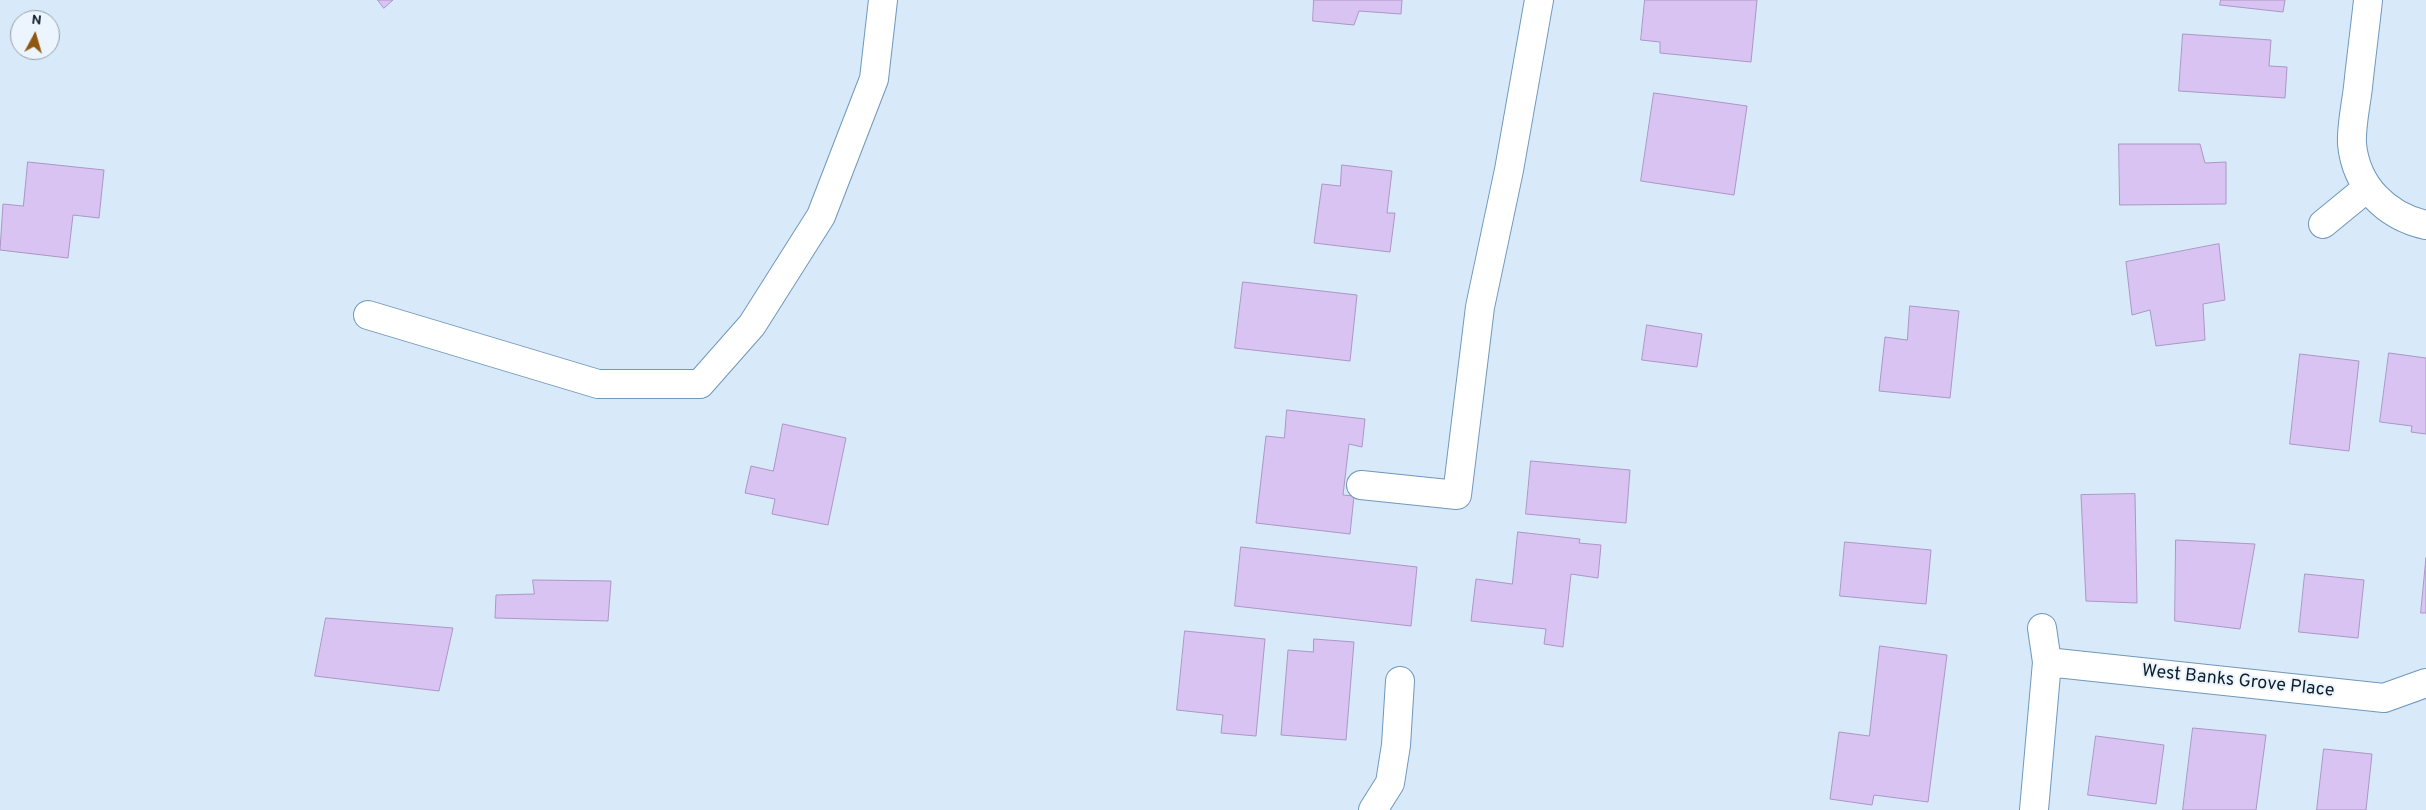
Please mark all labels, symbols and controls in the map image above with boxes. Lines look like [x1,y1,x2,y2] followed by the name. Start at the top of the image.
[10,10,60,60] north arrow
[31,12,42,30] text: N
[2141,661,2335,703] street label: West Banks Grove Place

